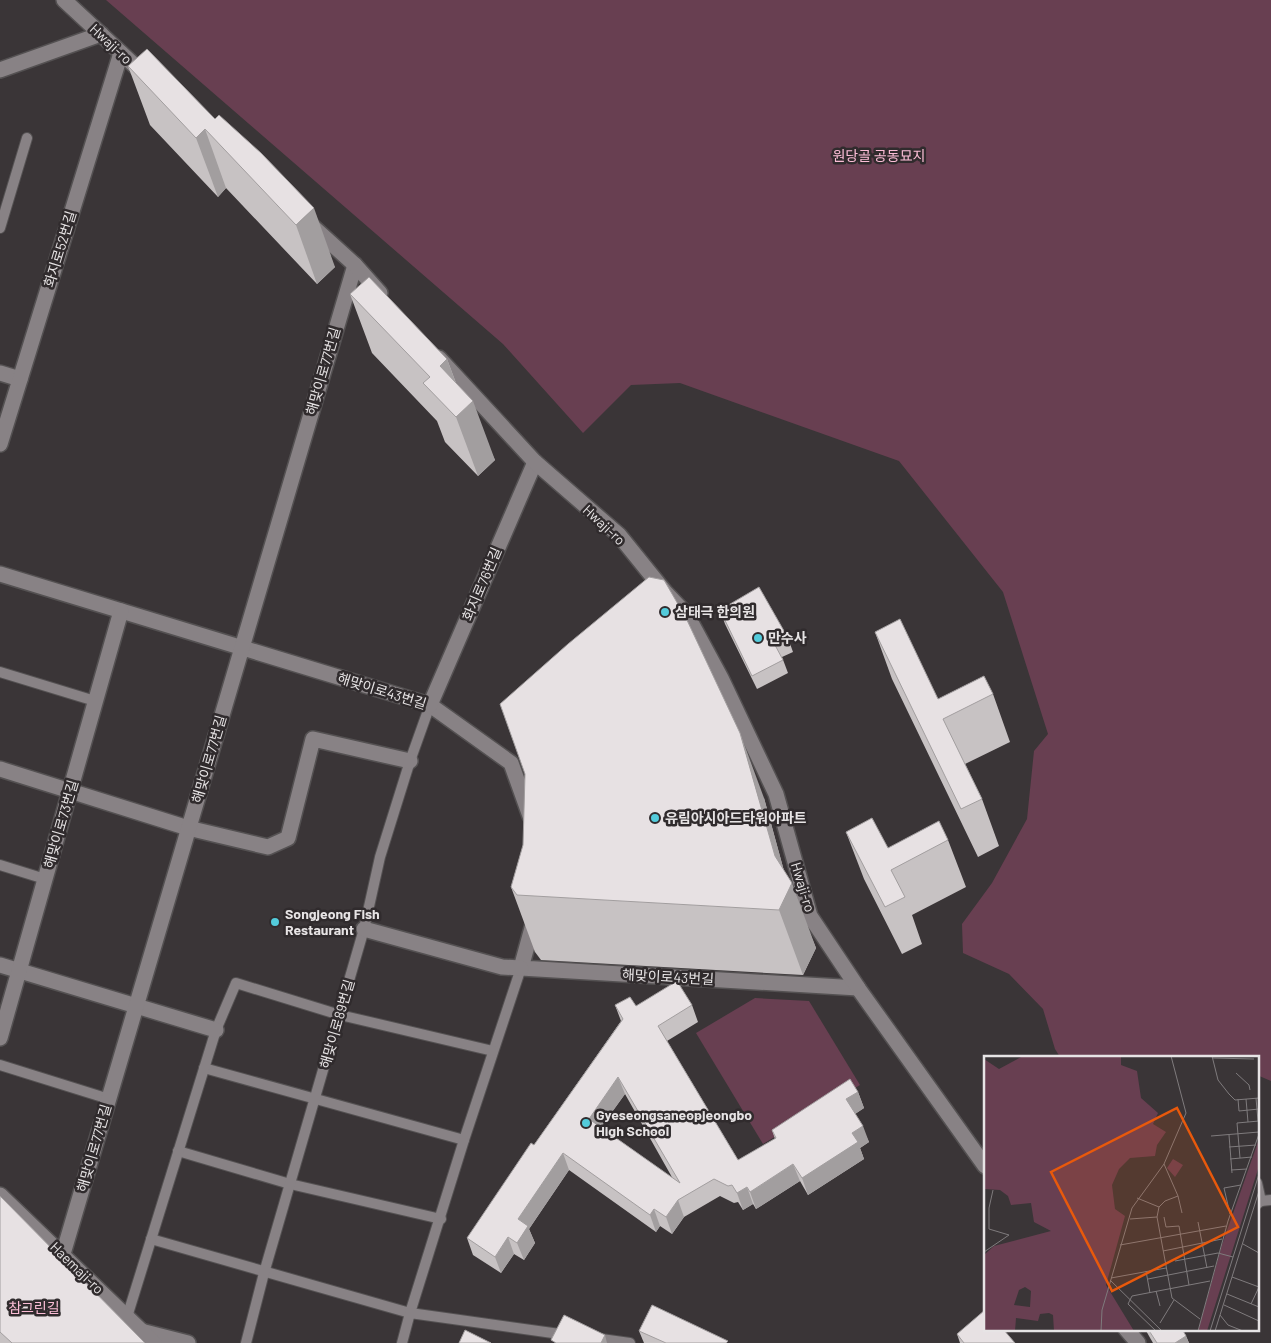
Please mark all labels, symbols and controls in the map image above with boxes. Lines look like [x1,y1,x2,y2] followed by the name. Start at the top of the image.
[87,20,136,67] street label: Hwaji-ro
[833,147,925,164] park label: 원당골 공동묘지
[40,209,79,289] street label: 화지로52번길
[302,325,343,417] street label: 해맞이로77번길
[580,501,629,548] street label: Hwaji-ro
[458,544,505,623] street label: 화지로76번길
[675,603,755,620] place label: 삼태극 한의원
[659,606,671,618] marker: 삼태극 한의원
[768,629,807,646] place label: 만수사
[752,632,764,644] marker: 만수사
[336,669,429,712] street label: 해맞이로43번길
[188,713,229,805] street label: 해맞이로77번길
[40,778,81,870] street label: 해맞이로73번길
[665,809,807,826] place label: 유림아시아드타워아파트
[649,812,661,824] marker: 유림아시아드타워아파트
[788,860,819,914] street label: Hwaji-ro
[285,905,380,938] place label: Songjeong Fish Restaurant
[269,916,281,928] marker: Songjeong Fish Restaurant
[622,966,715,987] street label: 해맞이로43번길
[316,977,357,1070] street label: 해맞이로89번길
[984,1056,1258,1330] inset map
[73,1102,114,1194] street label: 해맞이로77번길
[596,1106,752,1139] place label: Gyeseongsaneopjeongbo High School
[580,1117,592,1129] marker: Gyeseongsaneopjeongbo High School
[47,1238,108,1297] street label: Haemaji-ro
[8,1299,60,1316] park label: 참그린길

